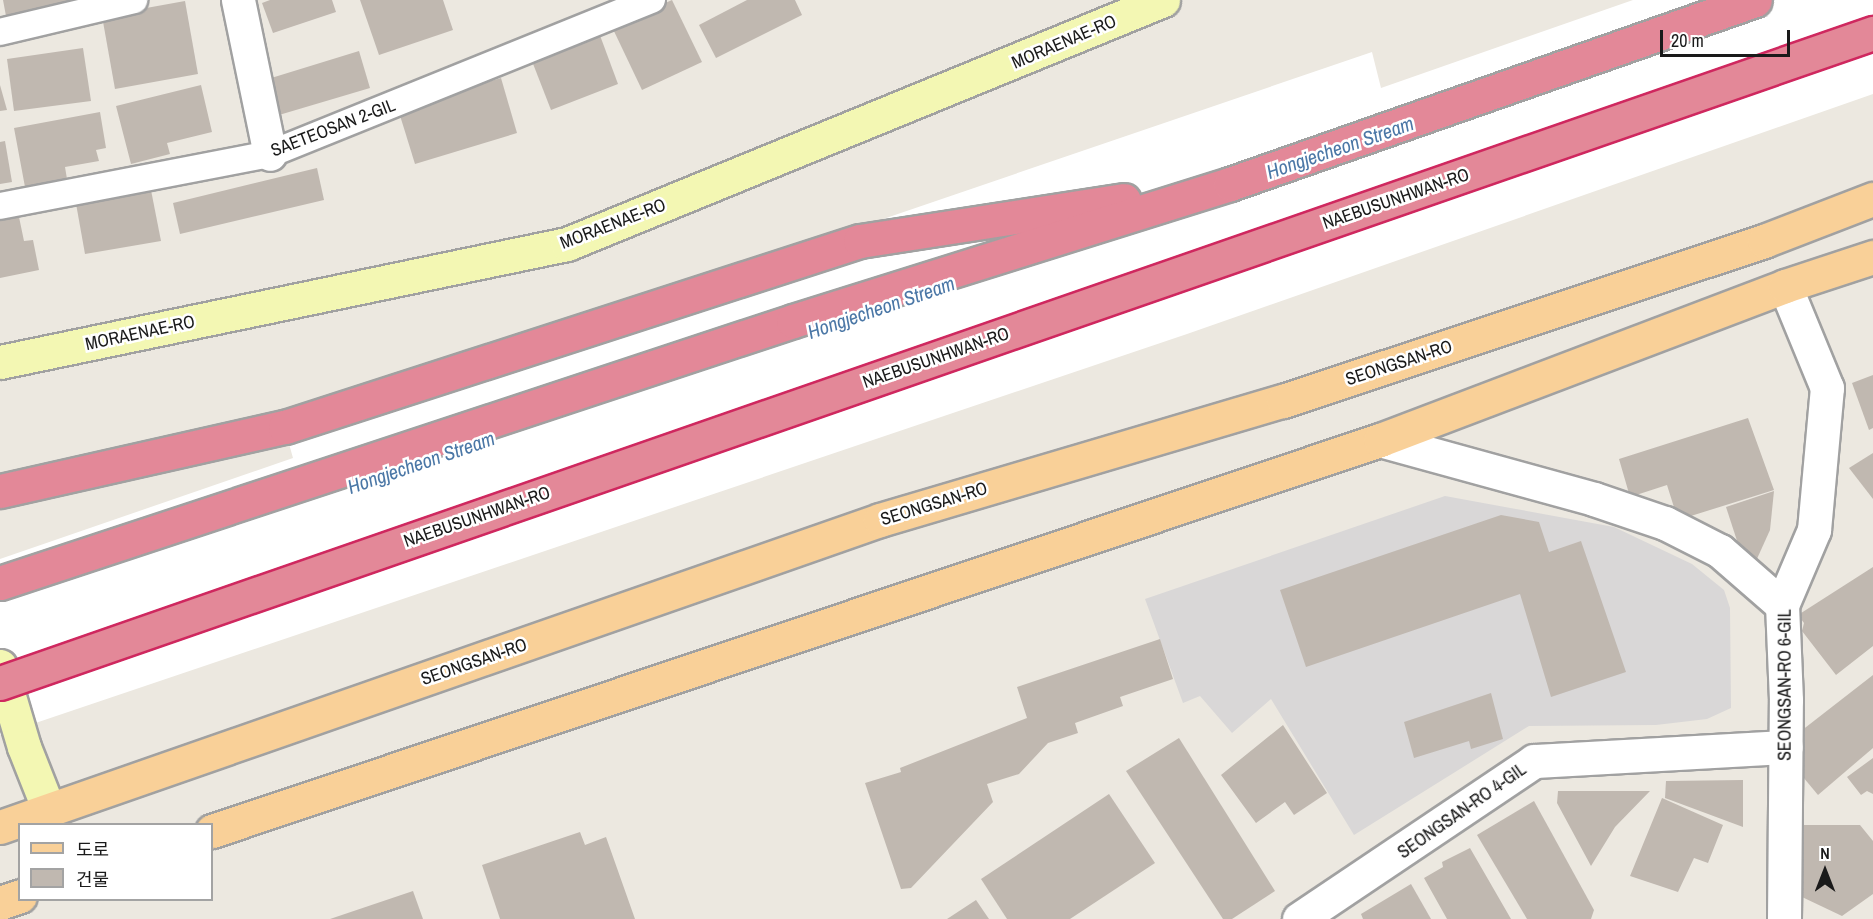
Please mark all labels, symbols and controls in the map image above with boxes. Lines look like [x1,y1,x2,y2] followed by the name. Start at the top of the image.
[1008,10,1120,74] street label: MORAENAE-RO
[1663,18,1794,56] scale bar
[1671,28,1704,53] text: 20 m
[268,94,398,162] street label: SAETEOSAN 2-GIL
[1263,111,1417,183] water label: Hongjecheon Stream
[1320,164,1472,234] street label: NAEBUSUNHWAN-RO
[557,194,669,254] street label: MORAENAE-RO
[804,271,958,343] water label: Hongjecheon Stream
[83,311,197,355] street label: MORAENAE-RO
[860,323,1012,393] street label: NAEBUSUNHWAN-RO
[1343,336,1455,390] street label: SEONGSAN-RO
[344,426,498,498] water label: Hongjecheon Stream
[878,477,990,531] street label: SEONGSAN-RO
[401,482,553,552] street label: NAEBUSUNHWAN-RO
[1774,609,1796,761] street label: SEONGSAN-RO 6-GIL
[418,634,530,690] street label: SEONGSAN-RO
[1394,759,1530,863] street label: SEONGSAN-RO 4-GIL
[18,823,213,901] legend
[76,837,109,862] text: 도로
[1795,841,1855,901] north arrow
[1820,842,1830,864] text: N
[76,867,109,892] text: 건물

